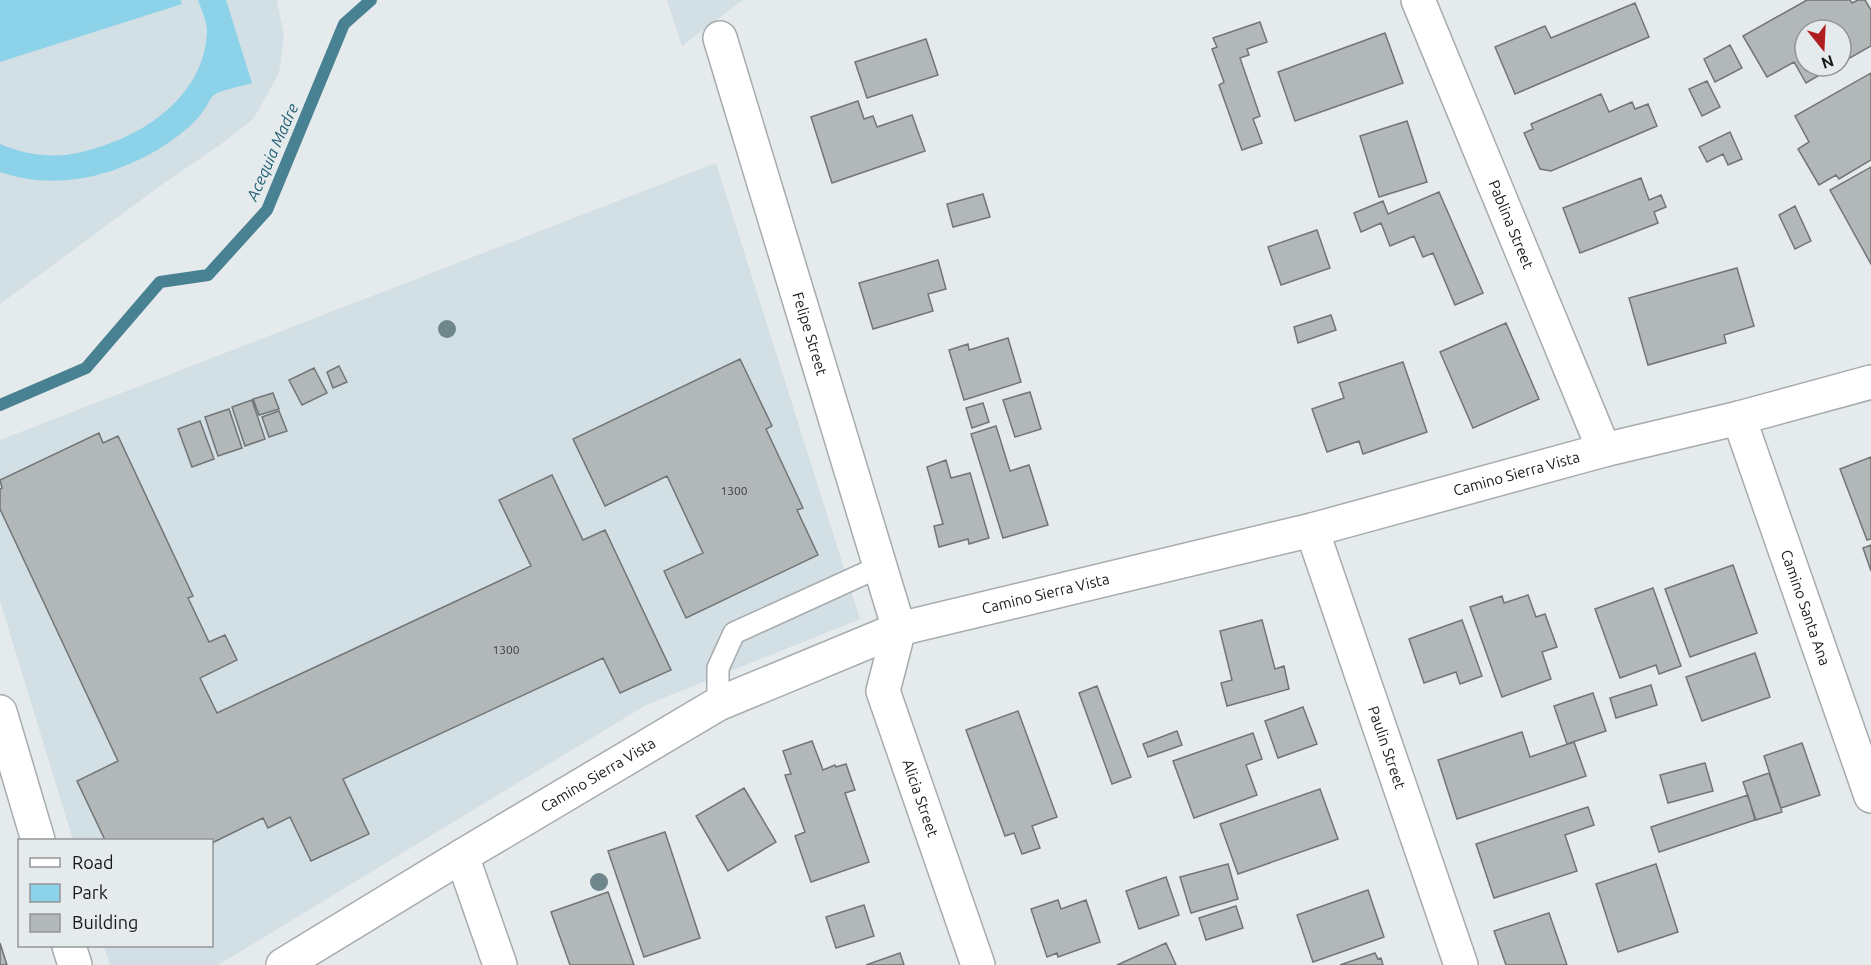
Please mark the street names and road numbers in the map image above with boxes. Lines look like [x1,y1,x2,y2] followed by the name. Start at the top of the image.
[1485,177,1537,271] street label: Pablina Street
[789,290,831,377] street label: Felipe Street
[1451,448,1582,499] street label: Camino Sierra Vista
[1778,547,1834,668] street label: Camino Santa Ana
[980,570,1111,617] street label: Camino Sierra Vista
[1365,704,1409,791] street label: Paulin Street
[538,734,658,815] street label: Camino Sierra Vista
[899,757,942,839] street label: Alicia Street

